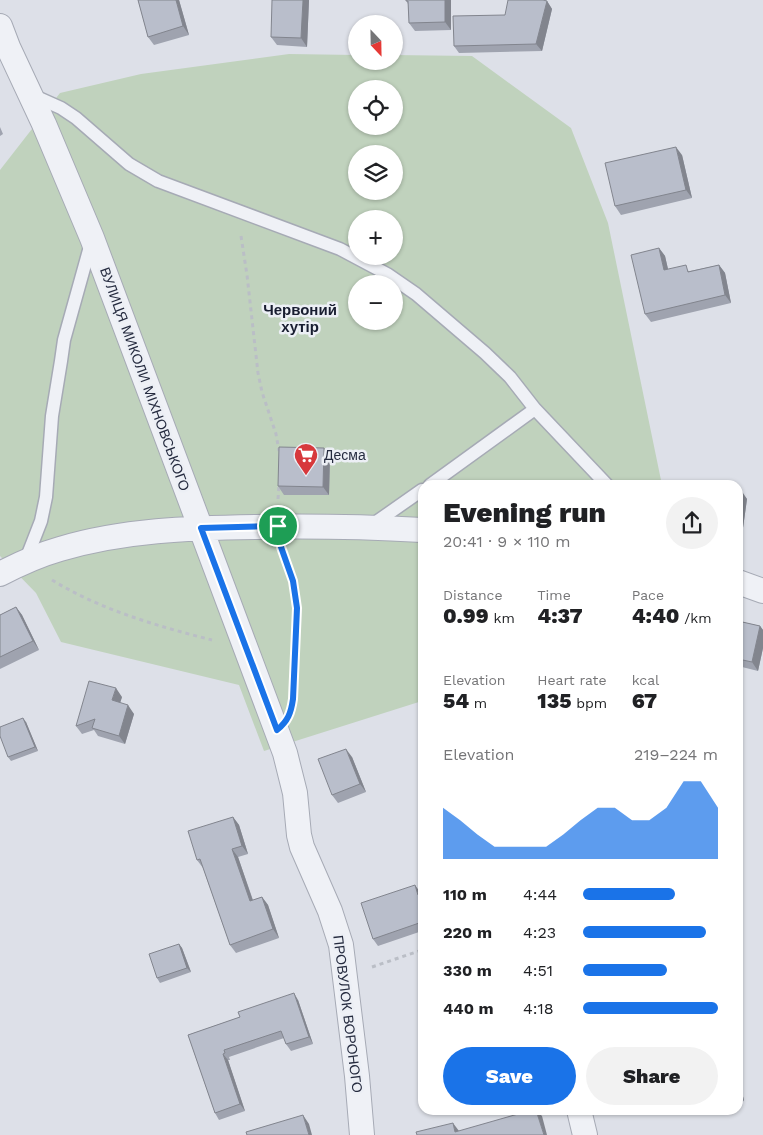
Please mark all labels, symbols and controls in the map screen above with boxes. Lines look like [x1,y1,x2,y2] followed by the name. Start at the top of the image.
[348,15,402,70] north arrow
[348,15,403,330] map controls
[348,80,403,135] button: locate
[348,145,403,200] button: layers
[348,210,403,265] button: +
[97,265,193,493] street label: ВУЛИЦЯ МИКОЛИ МІХНОВСЬКОГО
[348,275,403,330] button: −
[263,301,337,336] district label: Червоний хутір
[293,442,319,476] supermarket icon: Десма
[324,447,366,463] place label: Десма
[443,496,606,529] text: Evening run
[666,497,718,549] button: share
[257,505,299,547] pin
[264,512,292,540] icon: arrive
[443,532,571,551] text: 20:41 · 9 × 110 m
[443,587,503,603] text: Distance
[537,587,571,603] text: Time
[632,587,664,603] text: Pace
[443,603,489,628] text: 0.99
[537,603,583,628] text: 4:37
[632,603,679,628] text: 4:40
[489,610,515,626] text: km
[679,610,712,626] text: /km
[443,672,506,688] text: Elevation
[537,672,607,688] text: Heart rate
[632,672,659,688] text: kcal
[443,688,469,713] text: 54
[537,688,571,713] text: 135
[632,688,657,713] text: 67
[469,695,487,711] text: m
[571,695,607,711] text: bpm
[443,745,514,764] text: Elevation
[634,745,718,764] text: 219–224 m
[443,885,487,904] text: 110 m
[523,885,557,904] text: 4:44
[443,923,492,942] text: 220 m
[523,923,556,942] text: 4:23
[330,934,366,1094] street label: ПРОВУЛОК ВОРОНОГО
[443,961,492,980] text: 330 m
[523,961,553,980] text: 4:51
[443,999,494,1018] text: 440 m
[523,999,554,1018] text: 4:18
[443,1047,576,1105] button: Save
[586,1047,718,1105] button: Share

